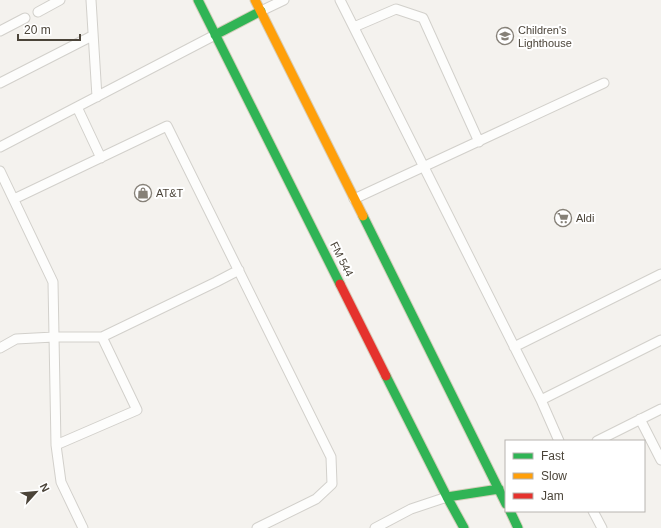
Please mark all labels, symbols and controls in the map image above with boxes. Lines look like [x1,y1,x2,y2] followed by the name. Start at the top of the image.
[18,16,80,42] scale bar
[24,23,51,37] text: 20 m
[518,24,572,49] place label: Children's Lighthouse
[495,26,515,46] school or university icon: Children's Lighthouse
[133,183,153,203] shop icon: AT&T
[156,187,184,199] place label: AT&T
[553,208,573,228] supermarket icon: Aldi
[576,212,594,224] place label: Aldi
[328,240,356,278] street label: FM 544
[505,440,645,512] legend
[541,449,565,463] text: Fast
[541,469,567,483] text: Slow
[16,472,56,512] north arrow
[38,481,52,494] text: N
[541,489,564,503] text: Jam

